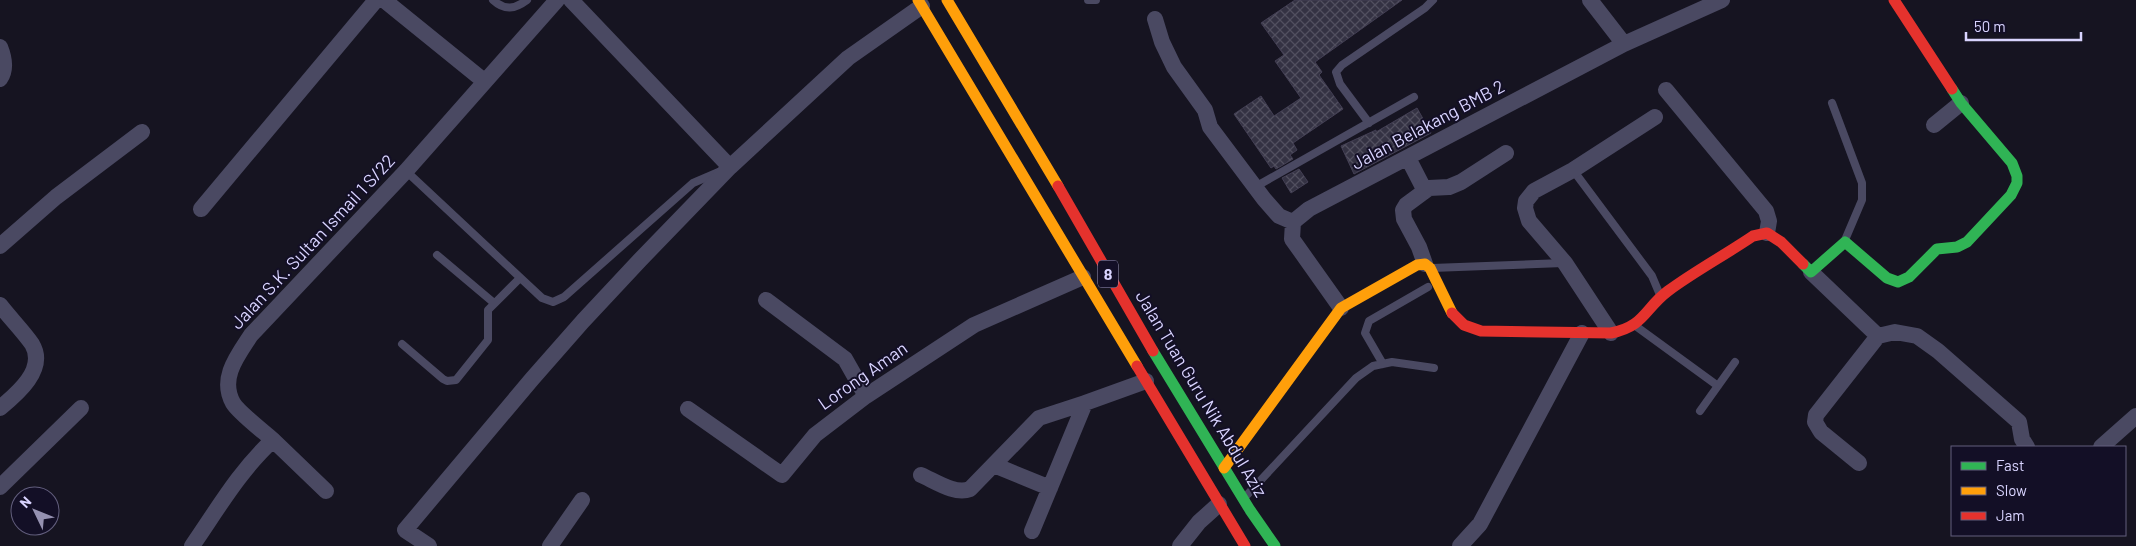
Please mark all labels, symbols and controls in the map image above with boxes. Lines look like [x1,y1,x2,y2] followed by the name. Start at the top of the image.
[1966,10,2081,42] scale bar
[1974,17,2006,35] text: 50 m
[1347,74,1508,174] street label: Jalan Belakang BMB 2
[225,149,399,333] street label: Jalan S.K. Sultan Ismail 1 S/22
[1098,260,1118,288] road number: 8
[1131,286,1272,501] street label: Jalan Tuan Guru Nik Abdul Aziz
[814,336,911,414] street label: Lorong Aman
[1951,446,2126,536] legend
[1996,456,2024,474] text: Fast
[1996,481,2027,499] text: Slow
[10,486,60,536] north arrow
[16,493,35,511] text: N
[1996,506,2025,524] text: Jam

